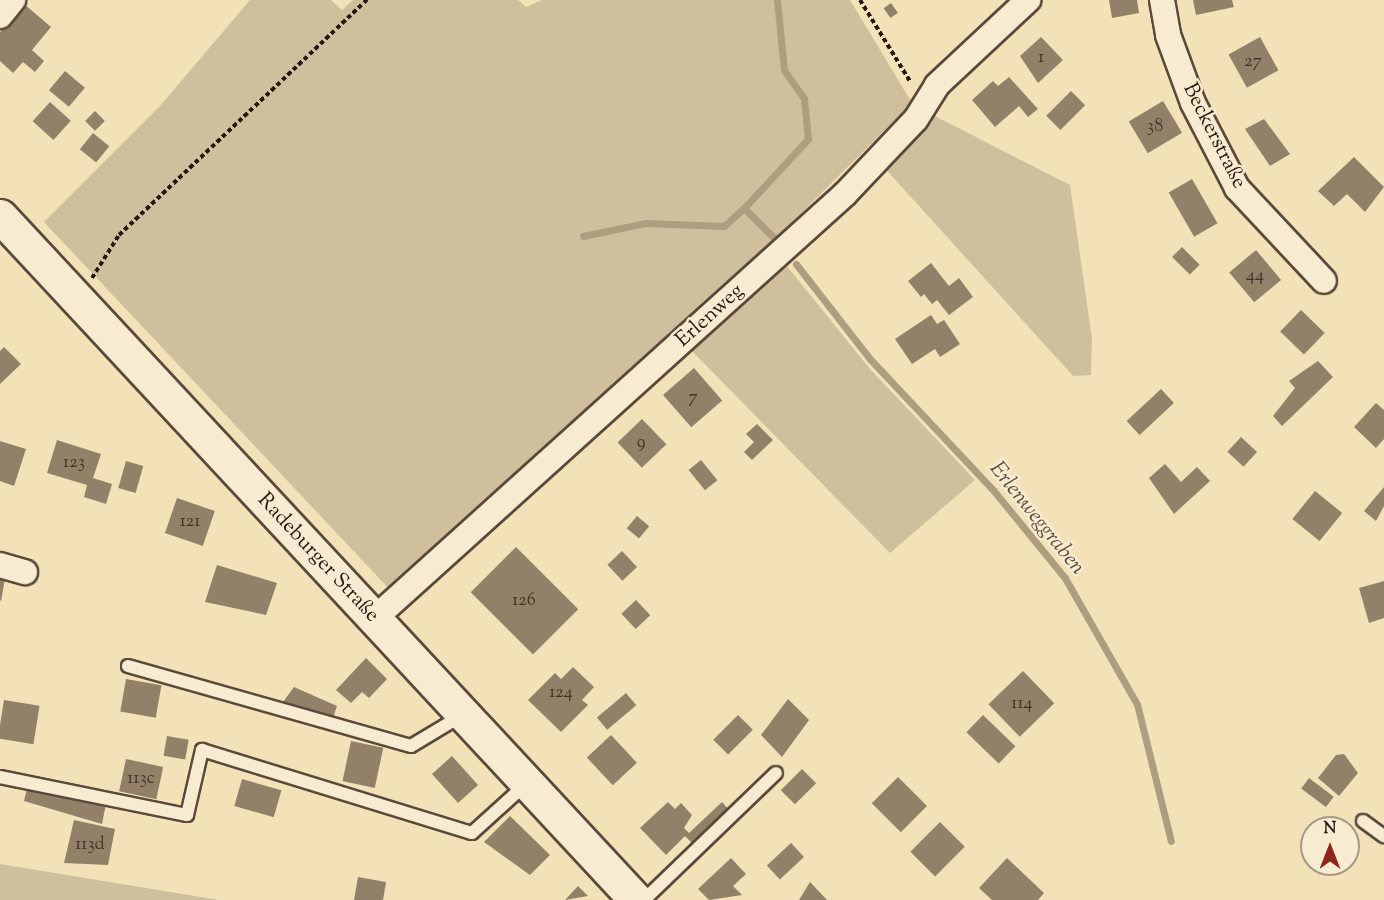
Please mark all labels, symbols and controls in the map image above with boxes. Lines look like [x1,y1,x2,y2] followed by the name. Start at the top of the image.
[1038,47,1044,69] house number: 1
[1244,51,1262,73] house number: 27
[1177,79,1251,193] street label: Beckerstraße
[1147,116,1163,138] house number: 38
[1246,265,1264,287] house number: 44
[671,279,749,353] street label: Erlenweg
[688,387,698,409] house number: 7
[637,432,645,454] house number: 9
[63,452,85,474] house number: 123
[982,457,1090,581] water label: Erlenweggraben
[252,488,384,628] street label: Radeburger Straße
[180,511,200,533] house number: 121
[512,590,536,612] house number: 126
[549,682,573,704] house number: 124
[1011,693,1033,715] house number: 114
[127,768,155,790] house number: 113c
[1300,816,1360,876] north arrow
[1324,818,1336,841] text: N
[75,834,105,856] house number: 113d

